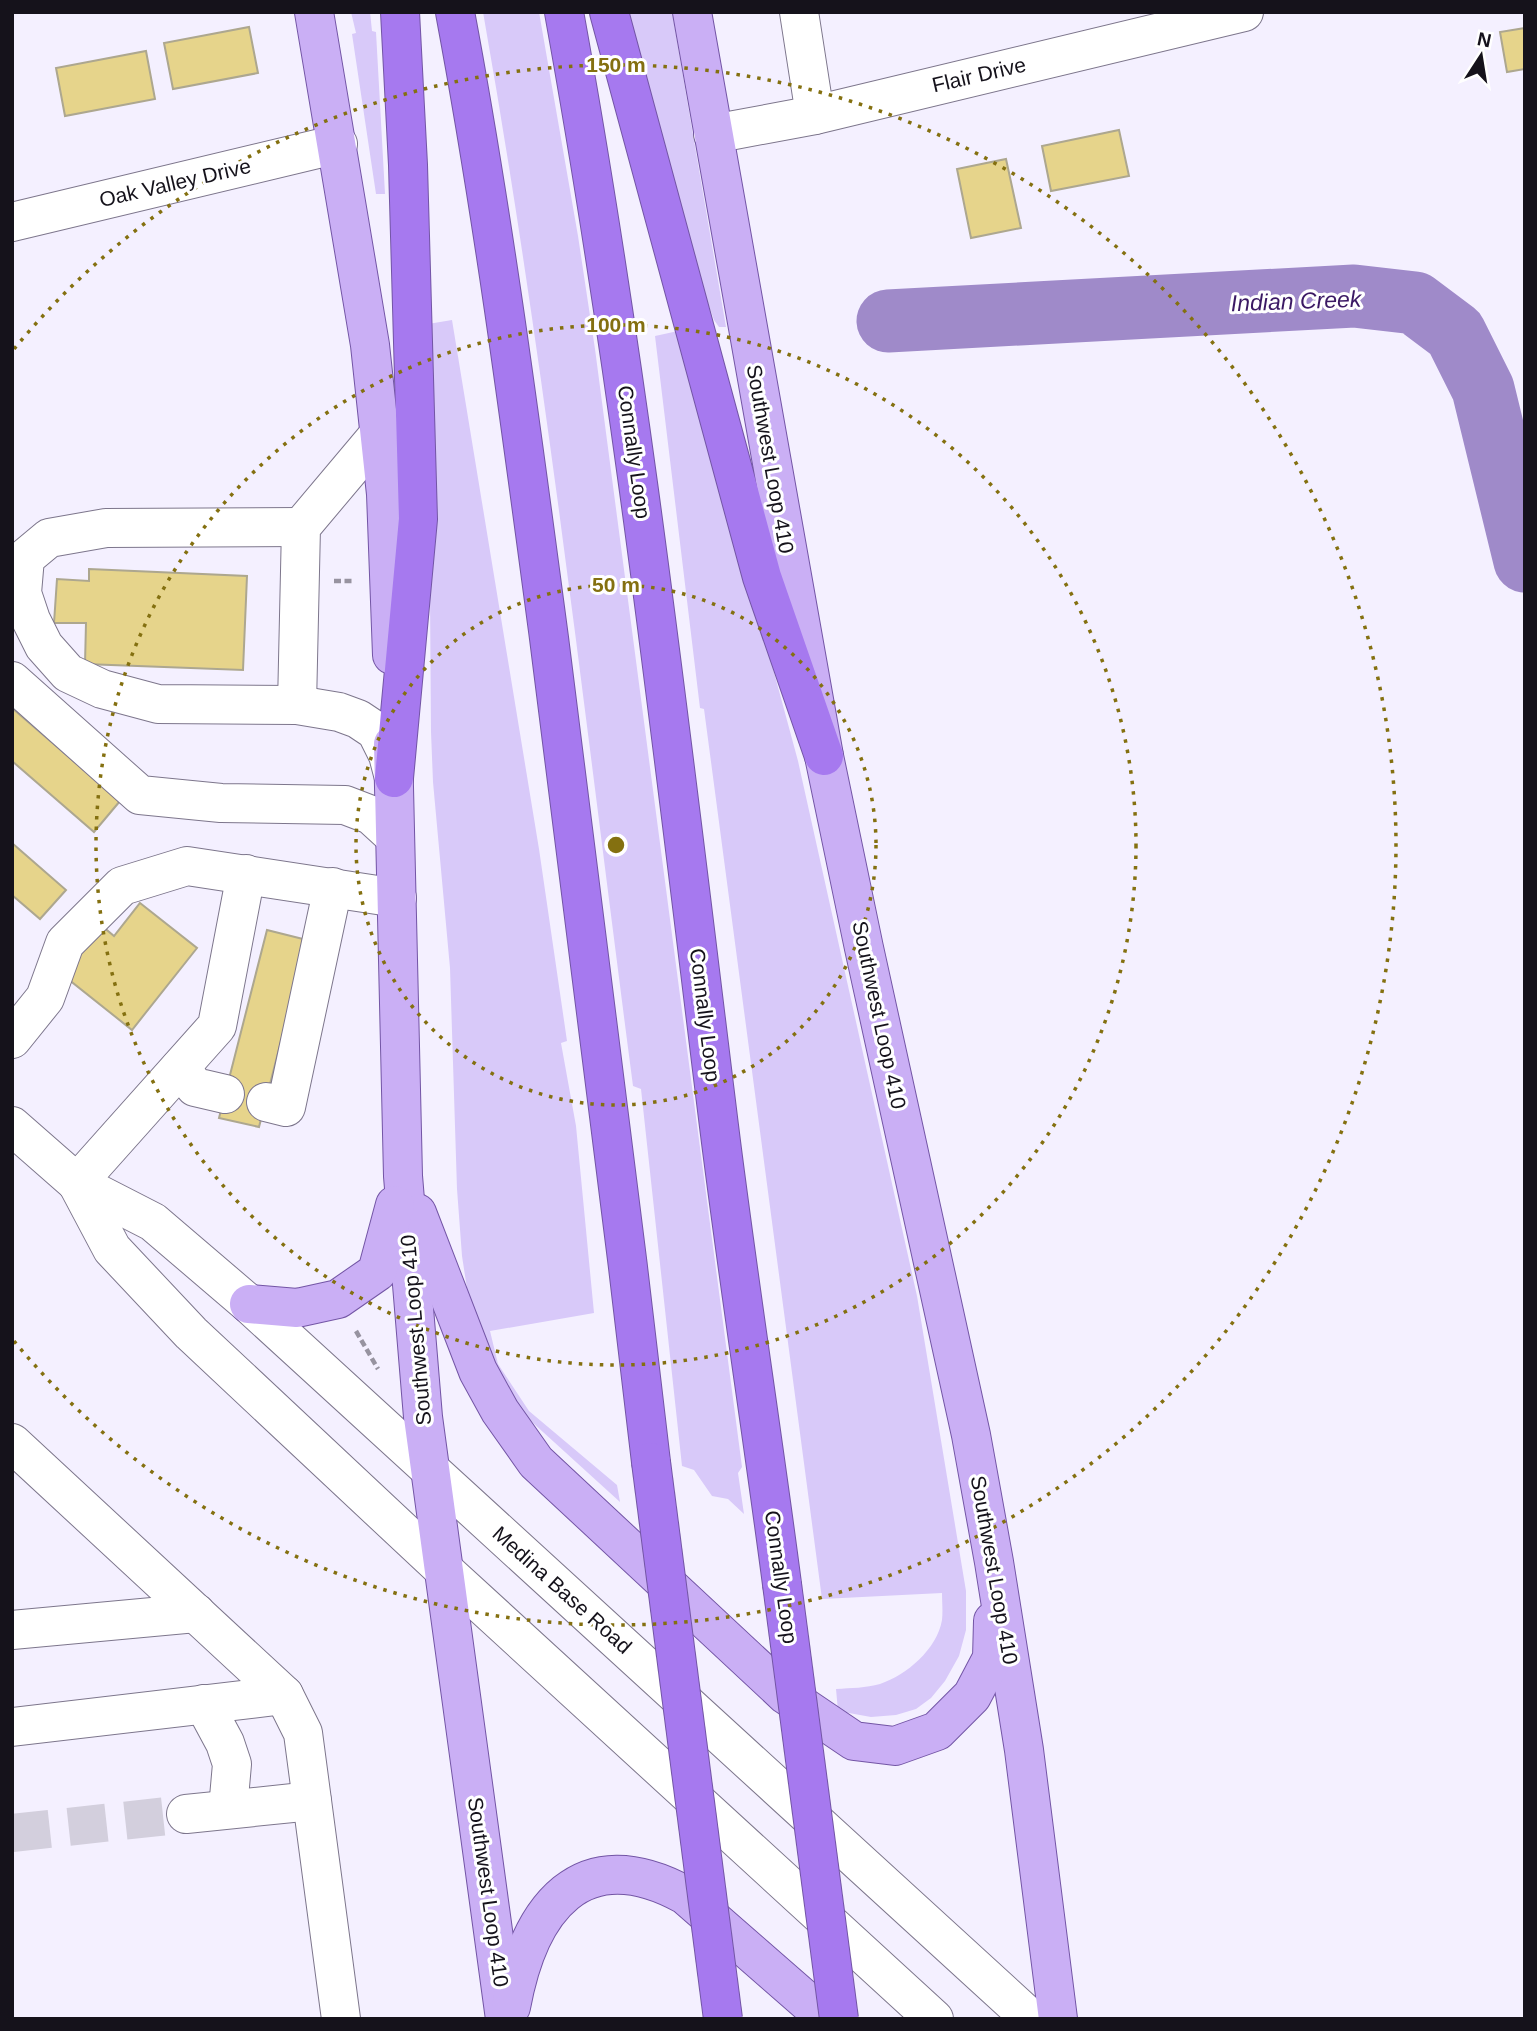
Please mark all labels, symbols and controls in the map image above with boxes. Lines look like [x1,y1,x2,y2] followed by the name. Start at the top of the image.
[1446,21,1516,91] north arrow
[1476,28,1493,52] text: N
[586,53,646,76] text: 150 m
[930,53,1028,96] street label: Flair Drive
[97,154,253,211] street label: Oak Valley Drive
[1230,286,1363,316] water label: Indian Creek
[586,313,646,336] text: 100 m
[743,363,798,555] street label: Southwest Loop 410
[614,384,655,520] street label: Connally Loop
[592,573,640,596] text: 50 m
[604,833,628,857] centre of rings
[848,919,911,1111] street label: Southwest Loop 410
[686,947,725,1083] street label: Connally Loop
[396,1234,435,1426] street label: Southwest Loop 410
[967,1474,1022,1666] street label: Southwest Loop 410
[761,1509,802,1645] street label: Connally Loop
[488,1521,636,1658] street label: Medina Base Road
[464,1796,513,1988] street label: Southwest Loop 410

